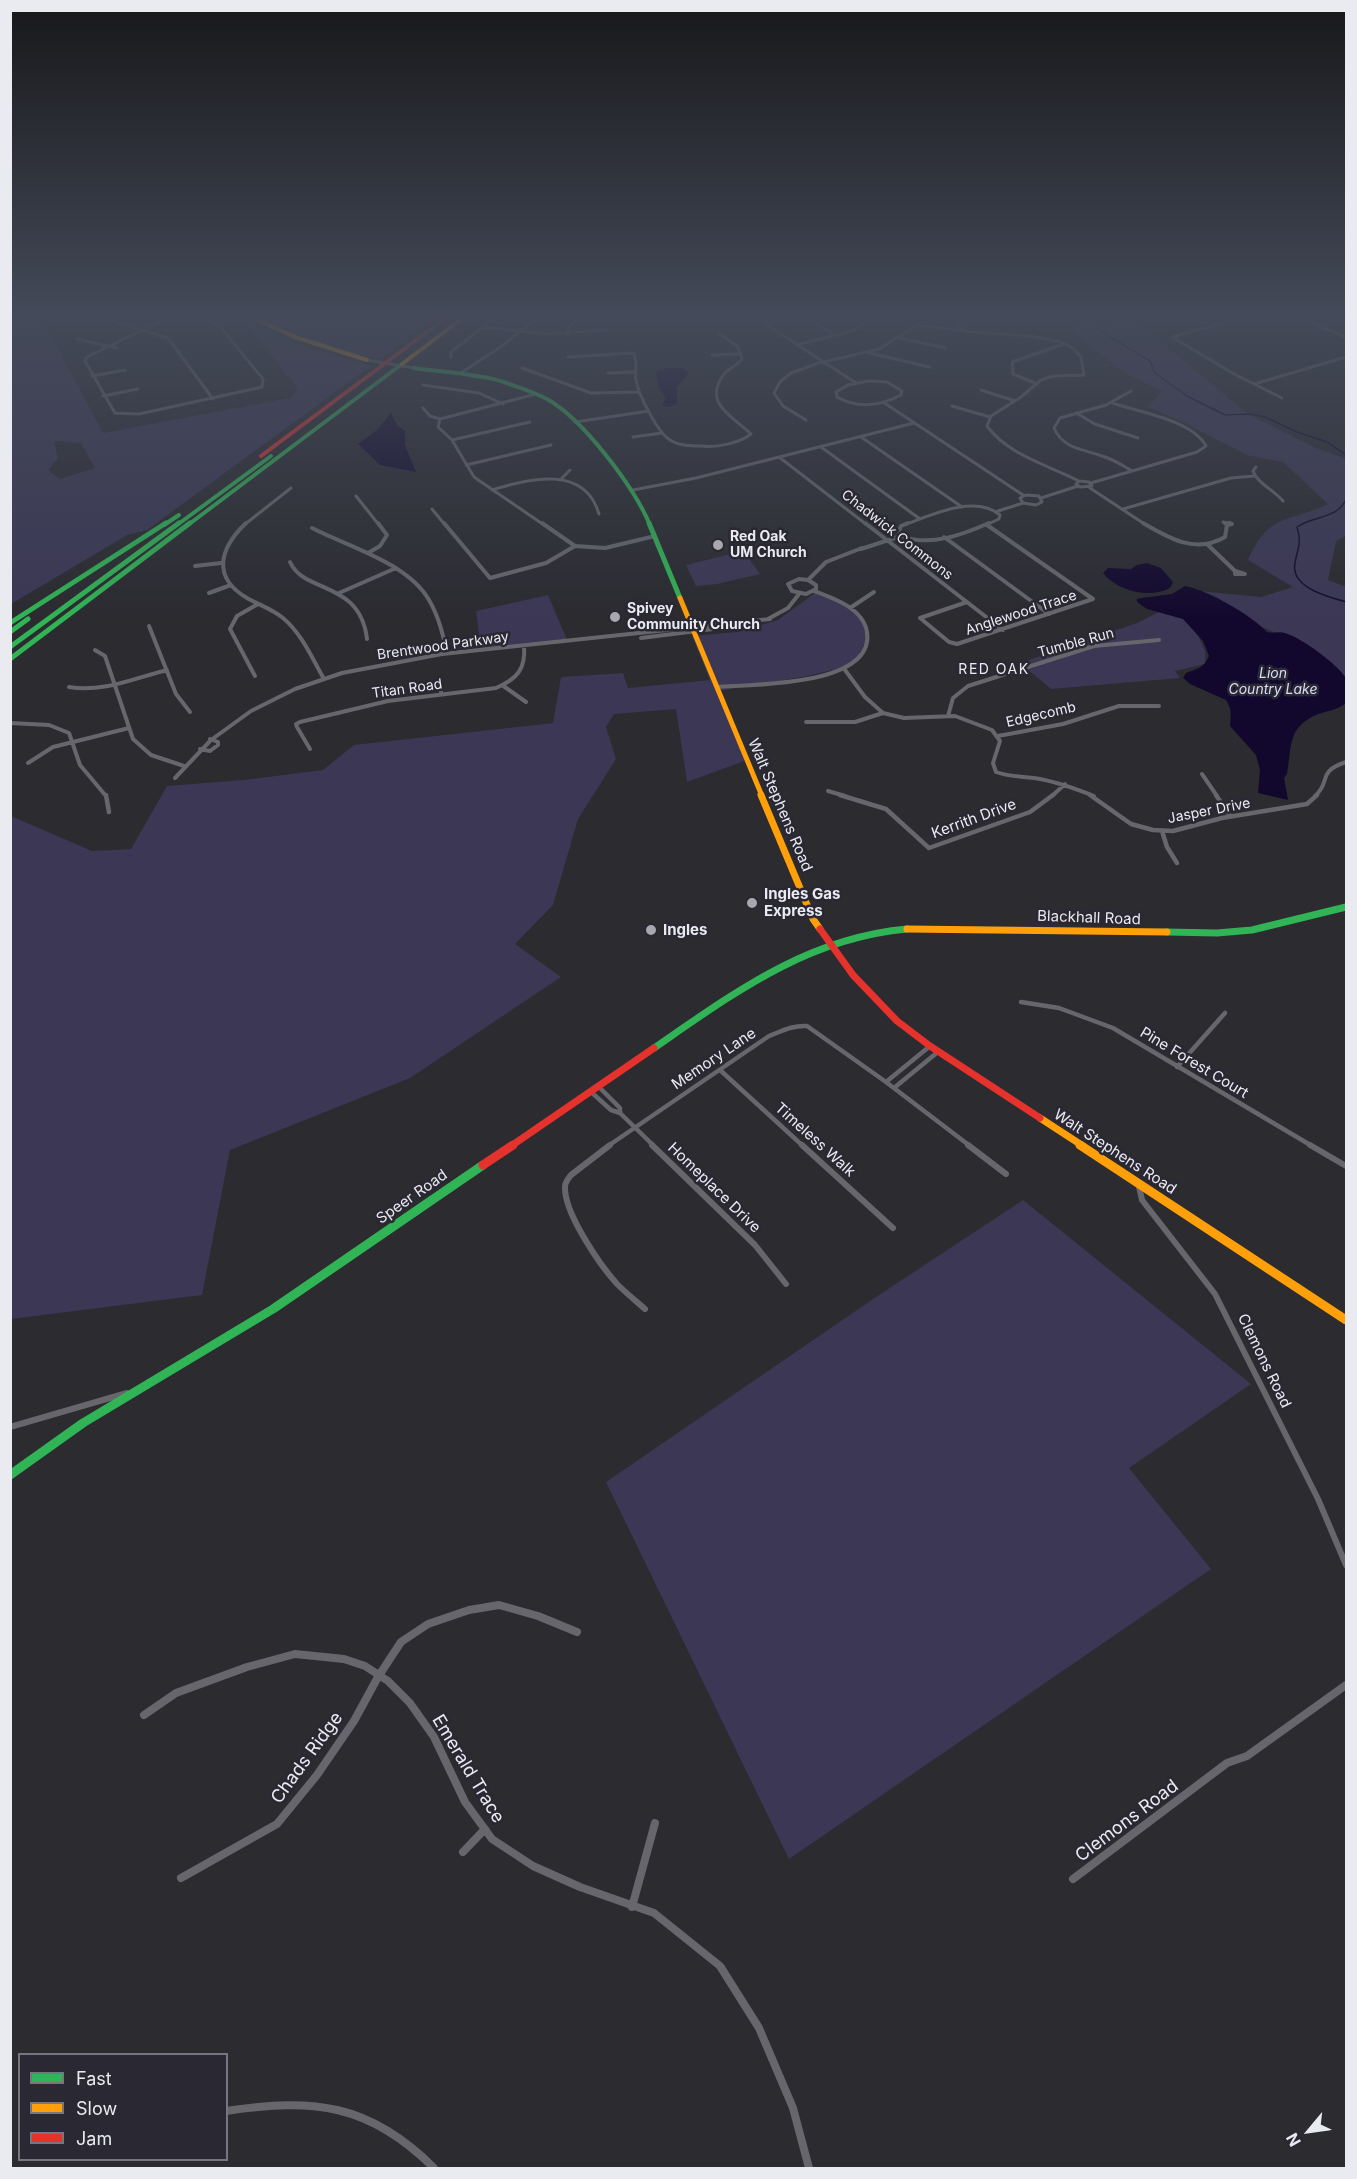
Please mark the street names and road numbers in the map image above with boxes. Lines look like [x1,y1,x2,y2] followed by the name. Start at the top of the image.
[838,486,956,584] street label: Chadwick Commons
[963,587,1079,639] street label: Anglewood Trace
[1036,625,1116,661] street label: Tumble Run
[376,628,510,664] street label: Brentwood Parkway
[371,676,443,702] street label: Titan Road
[1005,699,1077,731] street label: Edgecomb
[744,736,816,874] street label: Walt Stephens Road
[929,795,1019,843] street label: Kerrith Drive
[1166,795,1252,827] street label: Jasper Drive
[1037,907,1141,929] street label: Blackhall Road
[669,1024,759,1094] street label: Memory Lane
[1137,1024,1251,1102] street label: Pine Forest Court
[771,1099,859,1181] street label: Timeless Walk
[1050,1106,1180,1198] street label: Walt Stephens Road
[664,1139,764,1237] street label: Homeplace Drive
[373,1166,451,1228] street label: Speer Road
[1233,1311,1295,1411] street label: Clemons Road
[267,1708,347,1808] street label: Chads Ridge
[427,1711,509,1827] street label: Emerald Trace
[1071,1775,1183,1867] street label: Clemons Road

